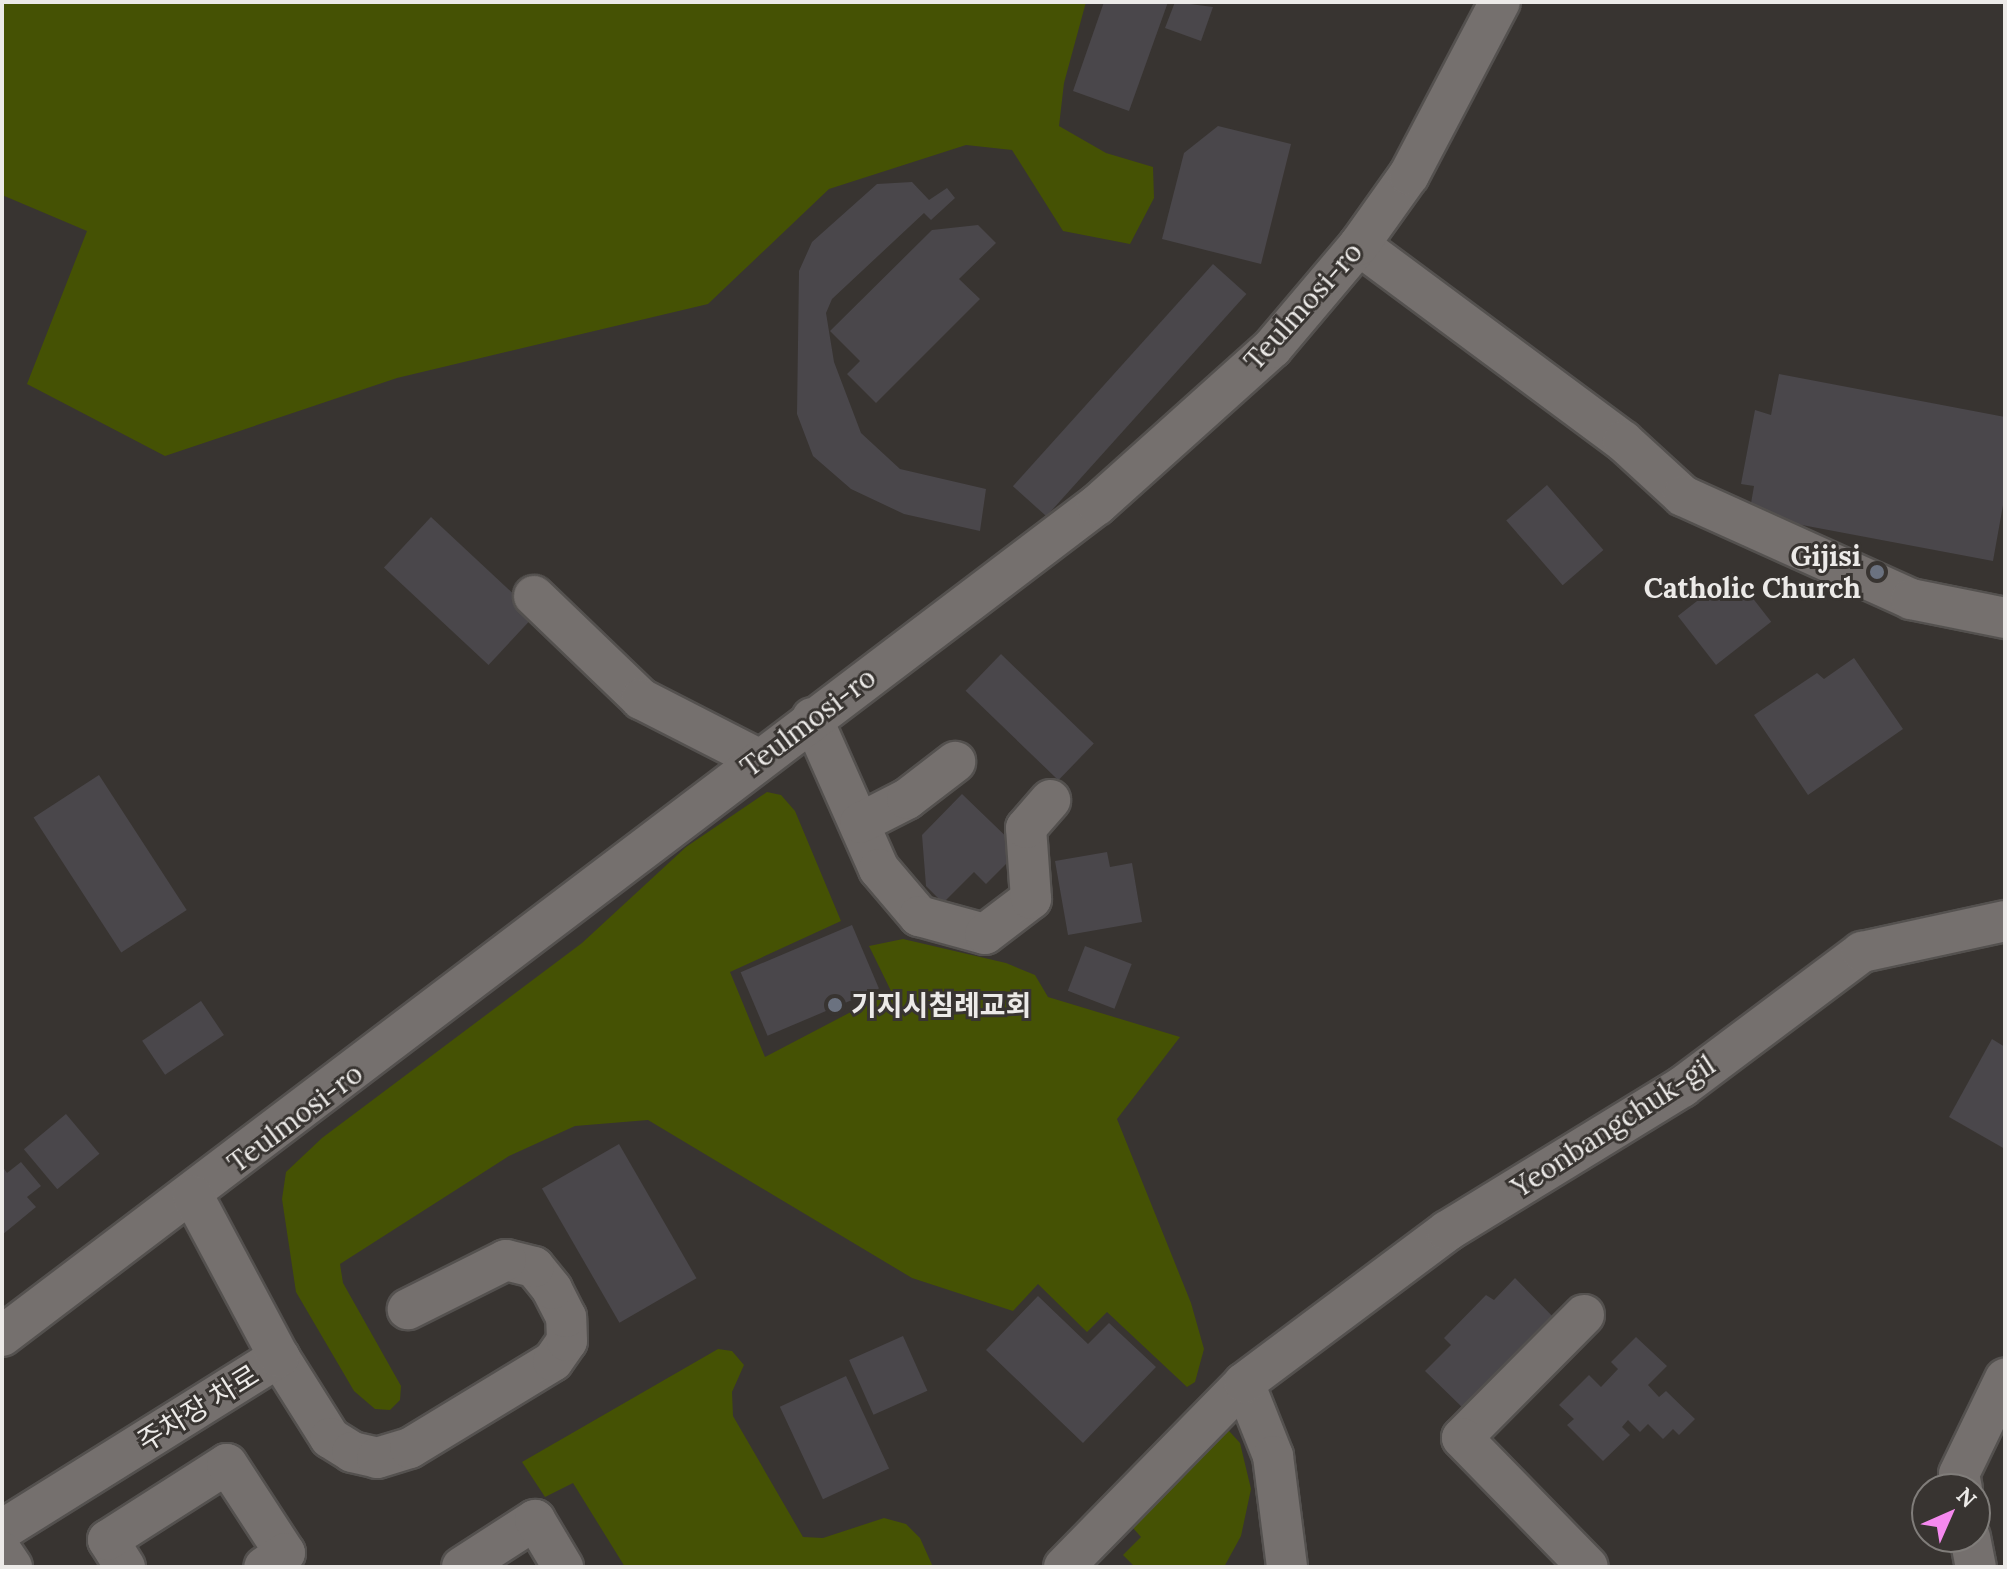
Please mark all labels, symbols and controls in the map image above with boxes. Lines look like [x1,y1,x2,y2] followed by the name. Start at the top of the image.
[1237,235,1369,377] street label: Teulmosi-ro
[1644,539,1861,605] place label: Gijisi Catholic Church
[1868,563,1886,581] marker: Gijisi Catholic Church
[734,660,882,784] street label: Teulmosi-ro
[851,988,1031,1022] place label: 기지시침례교회
[826,996,844,1014] marker: 기지시침례교회
[1505,1048,1721,1204] street label: Yeonbangchuk-gil
[221,1056,369,1180] street label: Teulmosi-ro
[131,1358,265,1458] street label: 주차장 차로
[1911,1473,1991,1553] north arrow
[1951,1482,1982,1513] text: N

